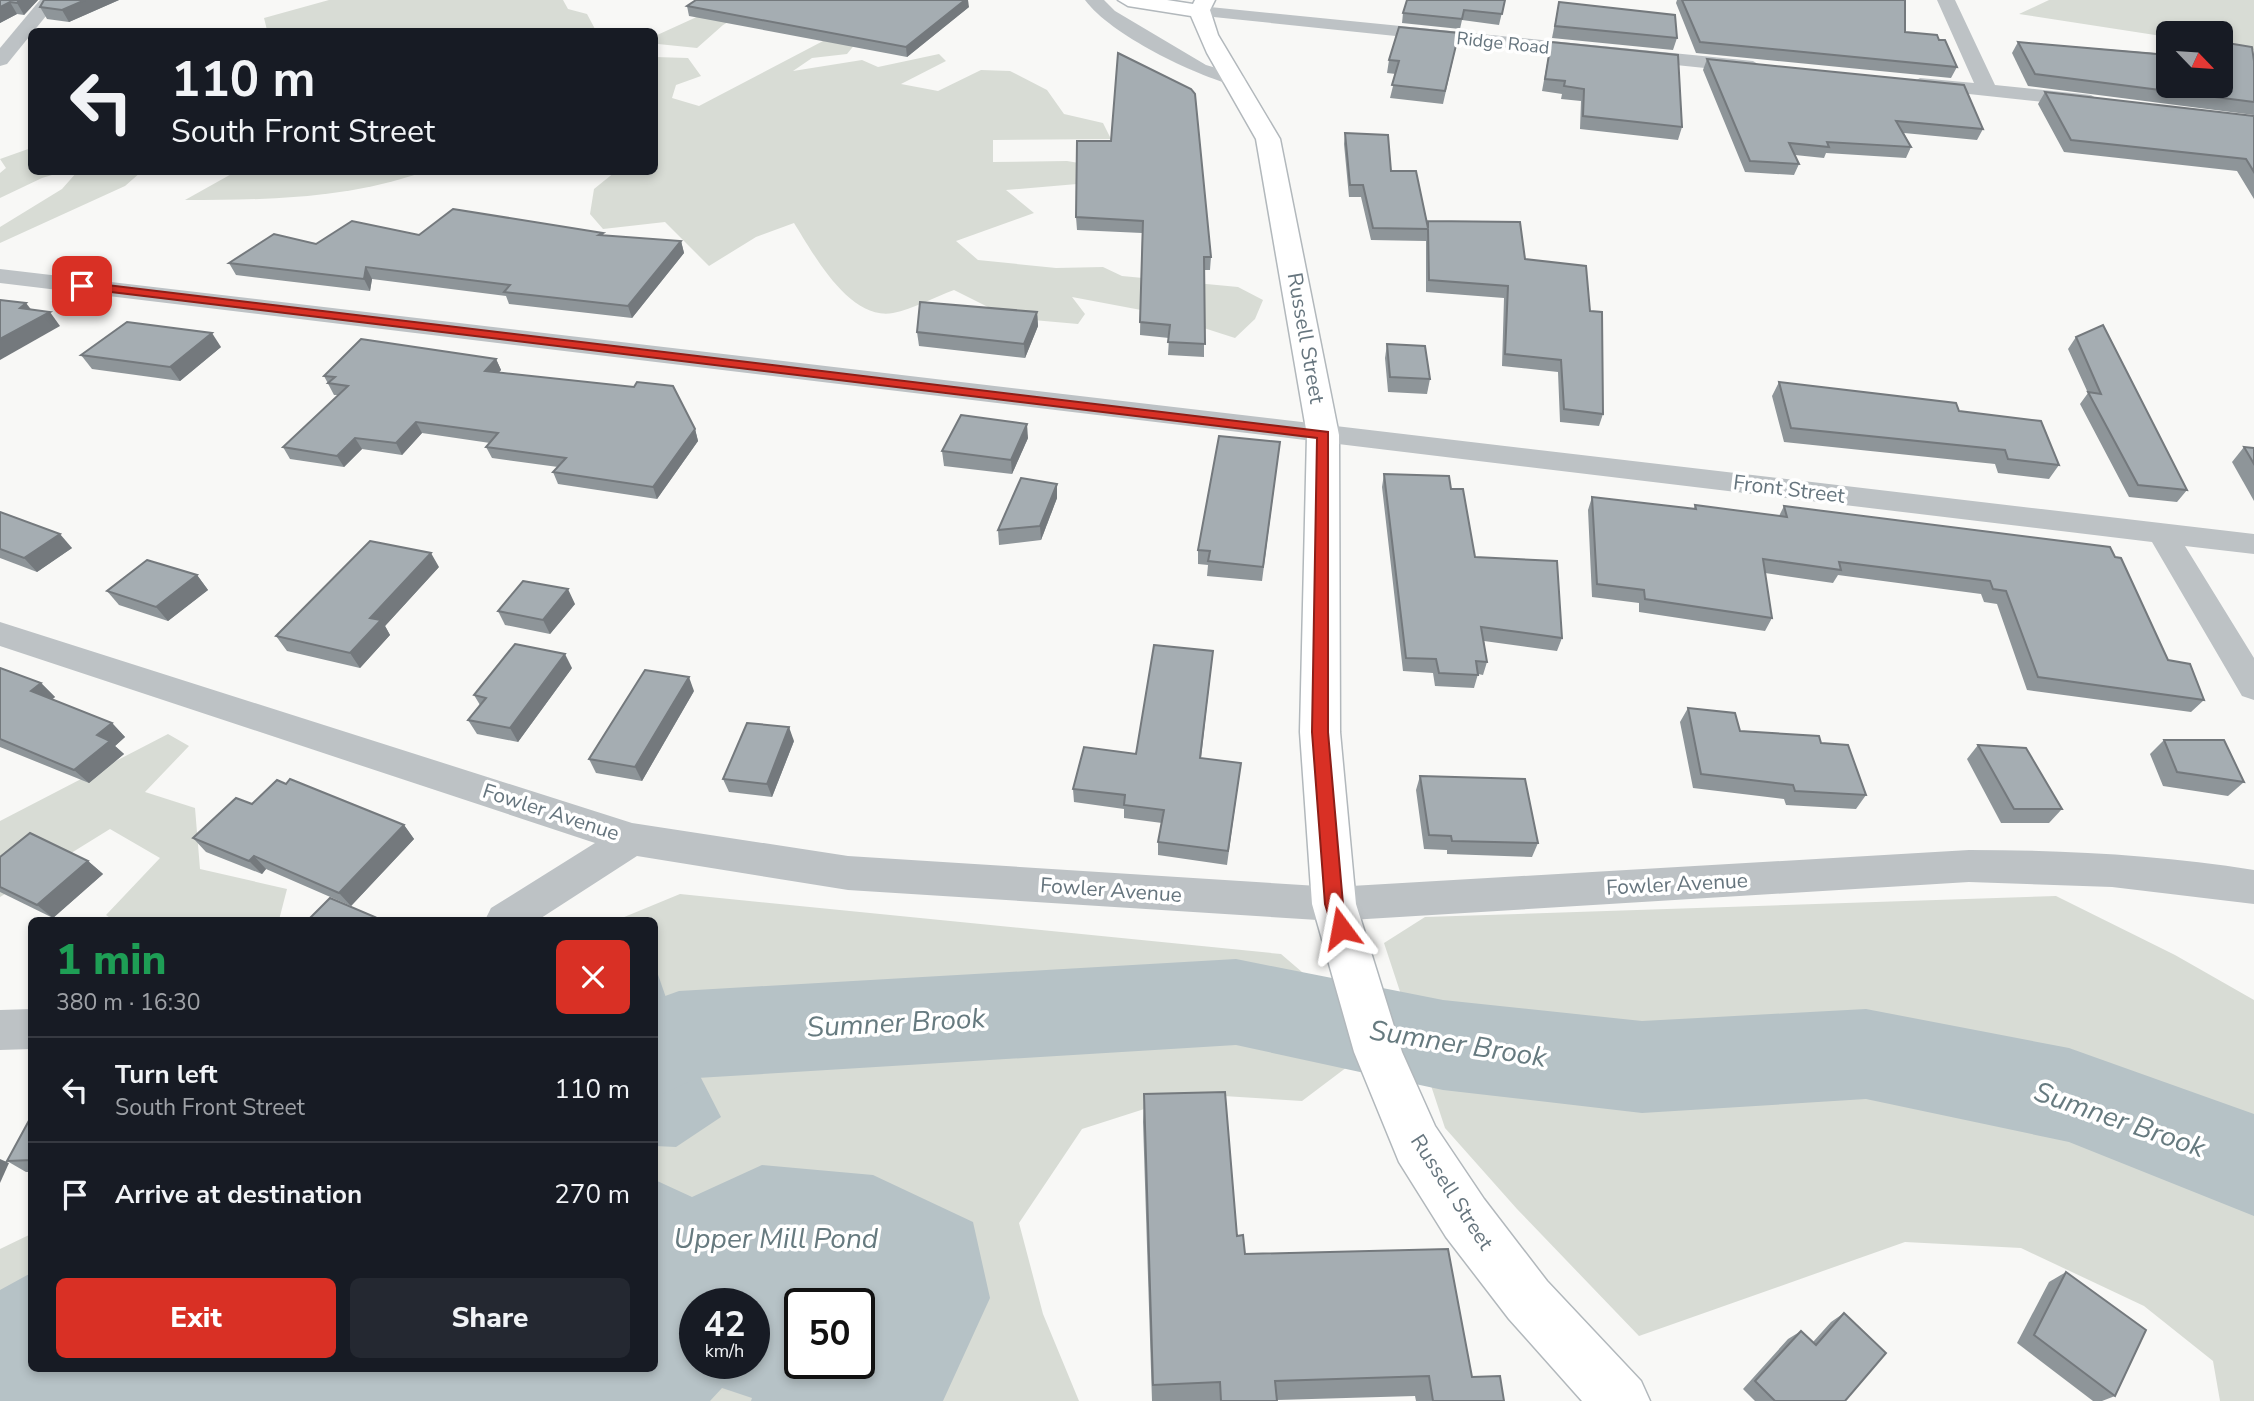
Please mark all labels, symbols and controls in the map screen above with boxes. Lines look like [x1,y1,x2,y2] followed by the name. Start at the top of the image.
[2156,21,2233,98] north arrow
[2156,21,2233,98] map controls
[1455,26,1551,60] street label: Ridge Road
[171,46,315,113] text: 110 m
[56,56,147,147] icon: left
[171,110,435,153] text: South Front Street
[52,256,112,316] pin
[63,267,101,305] icon: arrive
[1281,270,1331,406] street label: Russell Street
[1732,468,1847,510] street label: Front Street
[479,777,623,847] street label: Fowler Avenue
[1605,866,1749,902] street label: Fowler Avenue
[1039,871,1183,909] street label: Fowler Avenue
[1304,891,1378,965] position arrow
[56,932,166,989] text: 1 min
[556,940,630,1014] button: close
[56,987,201,1018] text: 380 m · 16:30
[806,999,987,1047] water label: Sumner Brook
[1367,1011,1550,1077] water label: Sumner Brook
[115,1057,218,1092] text: Turn left
[56,1071,94,1109] icon: left
[554,1072,630,1107] text: 110 m
[2029,1073,2211,1167] water label: Sumner Brook
[115,1092,305,1123] text: South Front Street
[1404,1129,1500,1256] street label: Russell Street
[56,1176,94,1214] icon: arrive
[115,1177,362,1212] text: Arrive at destination
[554,1177,630,1212] text: 270 m
[674,1220,879,1258] water label: Upper Mill Pond
[56,1278,336,1358] button: Exit
[350,1278,630,1358] button: Share
[784,1288,875,1379] speed limit sign: 50
[703,1301,746,1348] text: 42
[705,1339,744,1363] text: km/h

